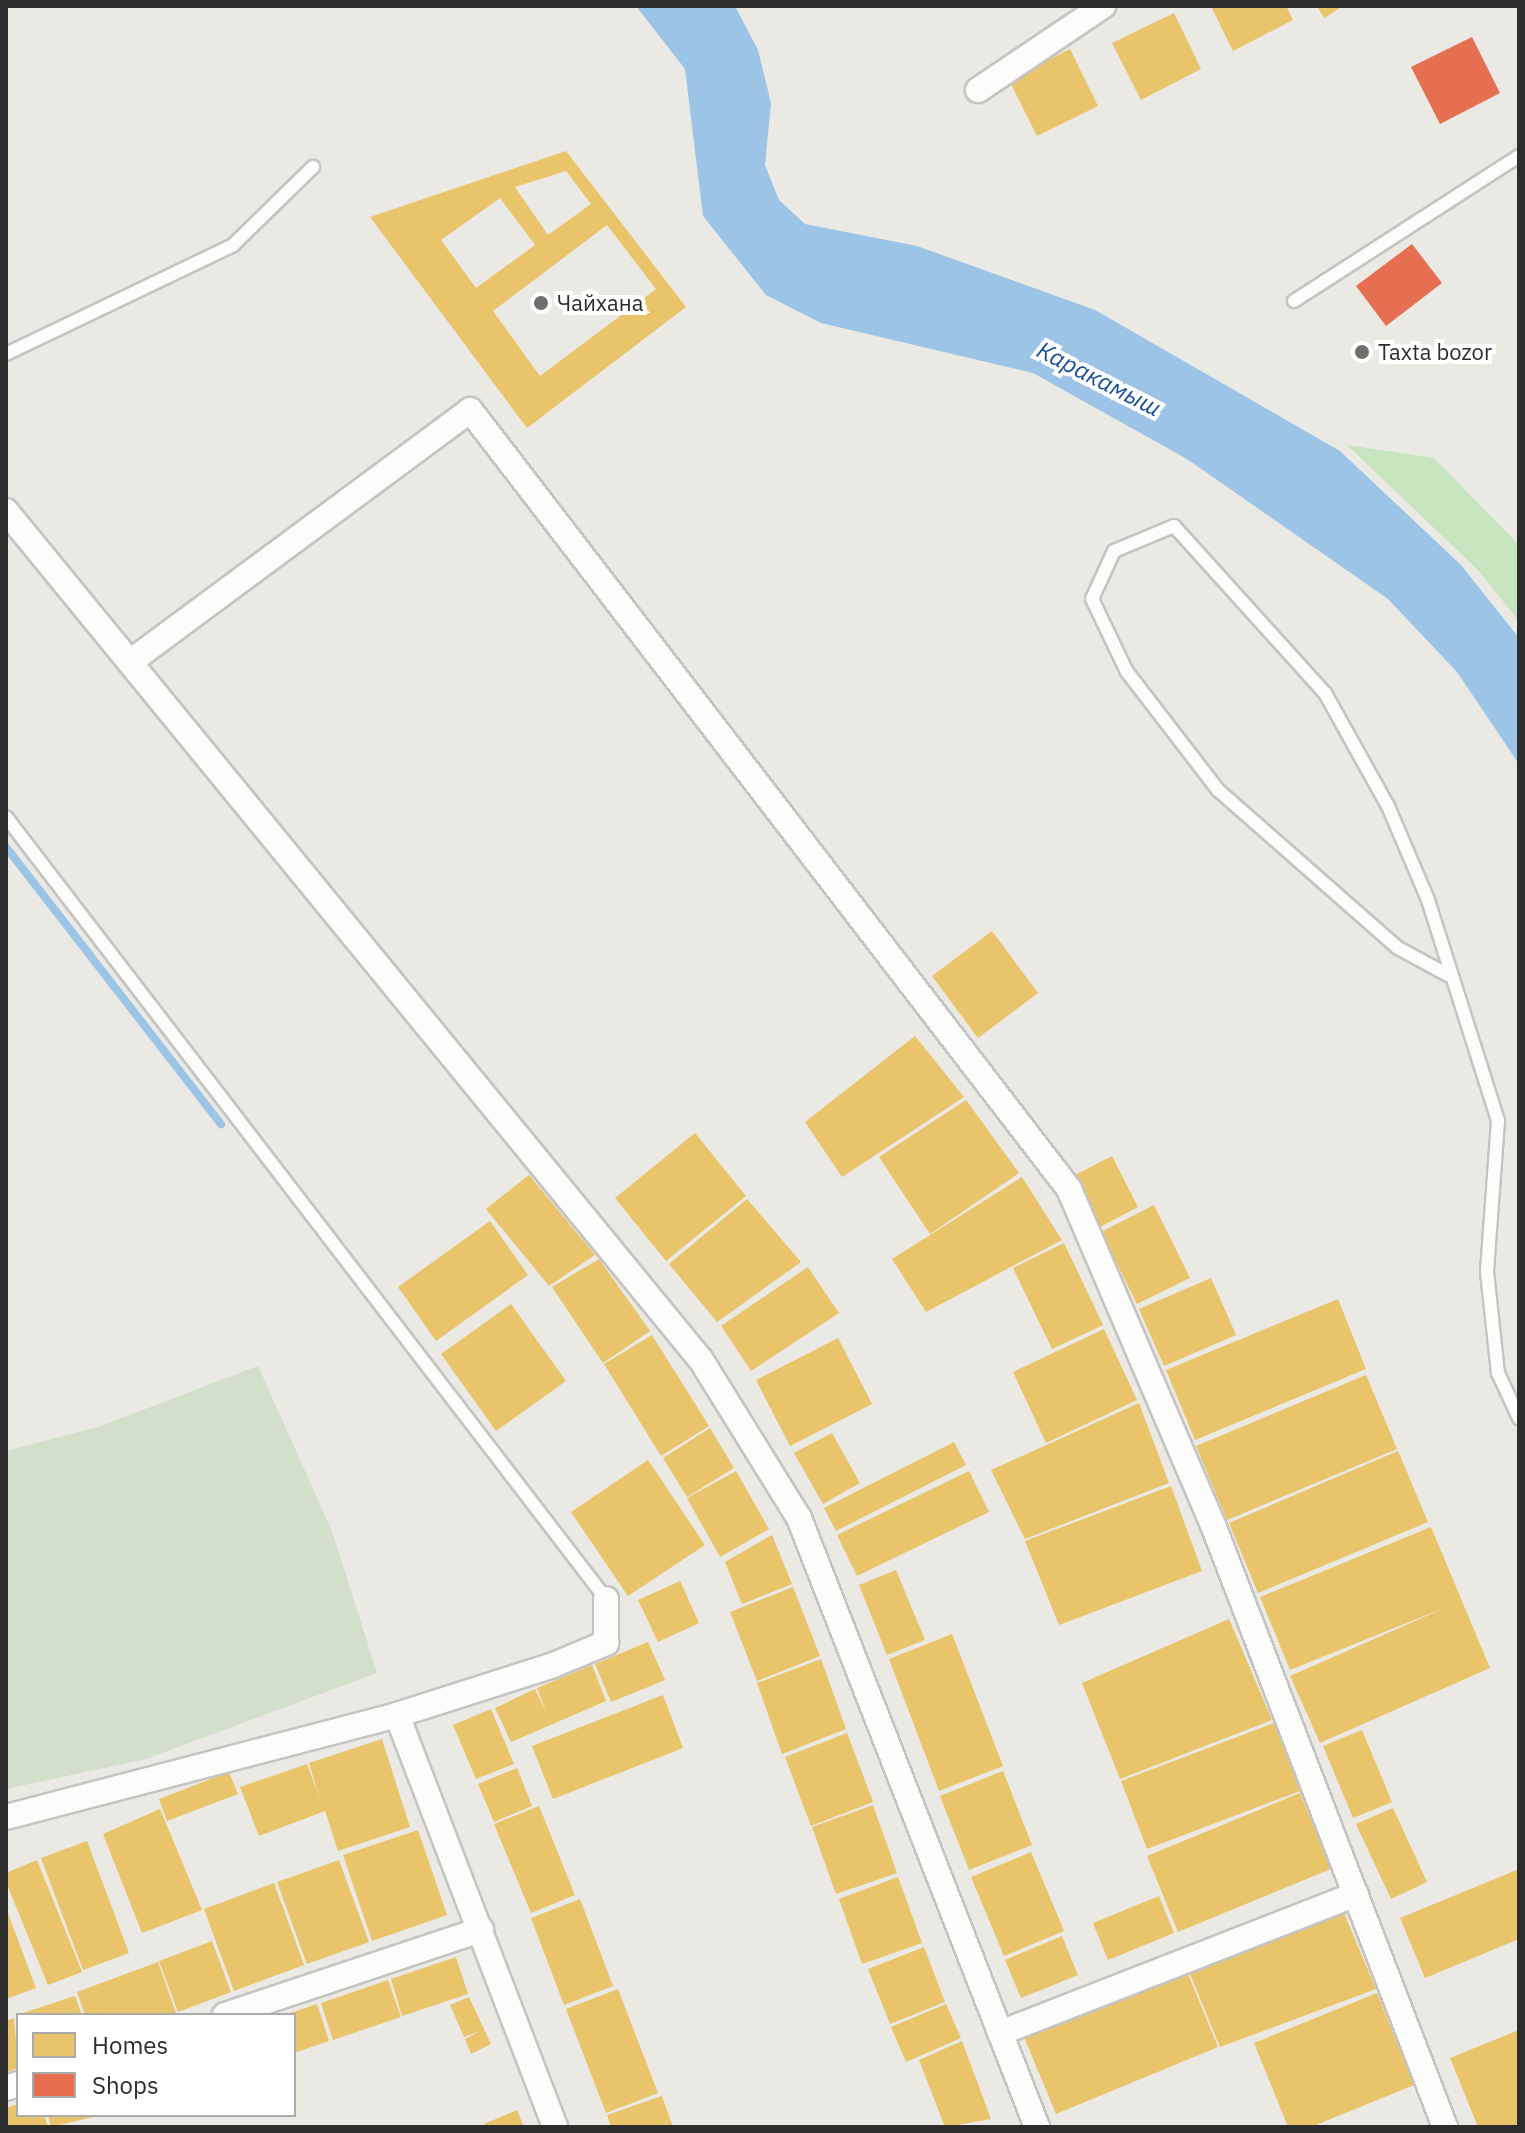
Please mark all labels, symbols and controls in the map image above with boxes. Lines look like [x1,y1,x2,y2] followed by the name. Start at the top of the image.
[557,290,643,316] place label: Чайхана
[532,294,550,312] marker: Чайхана
[1032,335,1166,423] water label: Каракамыш
[1378,339,1492,365] place label: Taxta bozor
[1353,343,1371,361] marker: Taxta bozor
[16,2013,296,2117] legend
[92,2029,168,2061] text: Homes
[92,2069,159,2101] text: Shops

